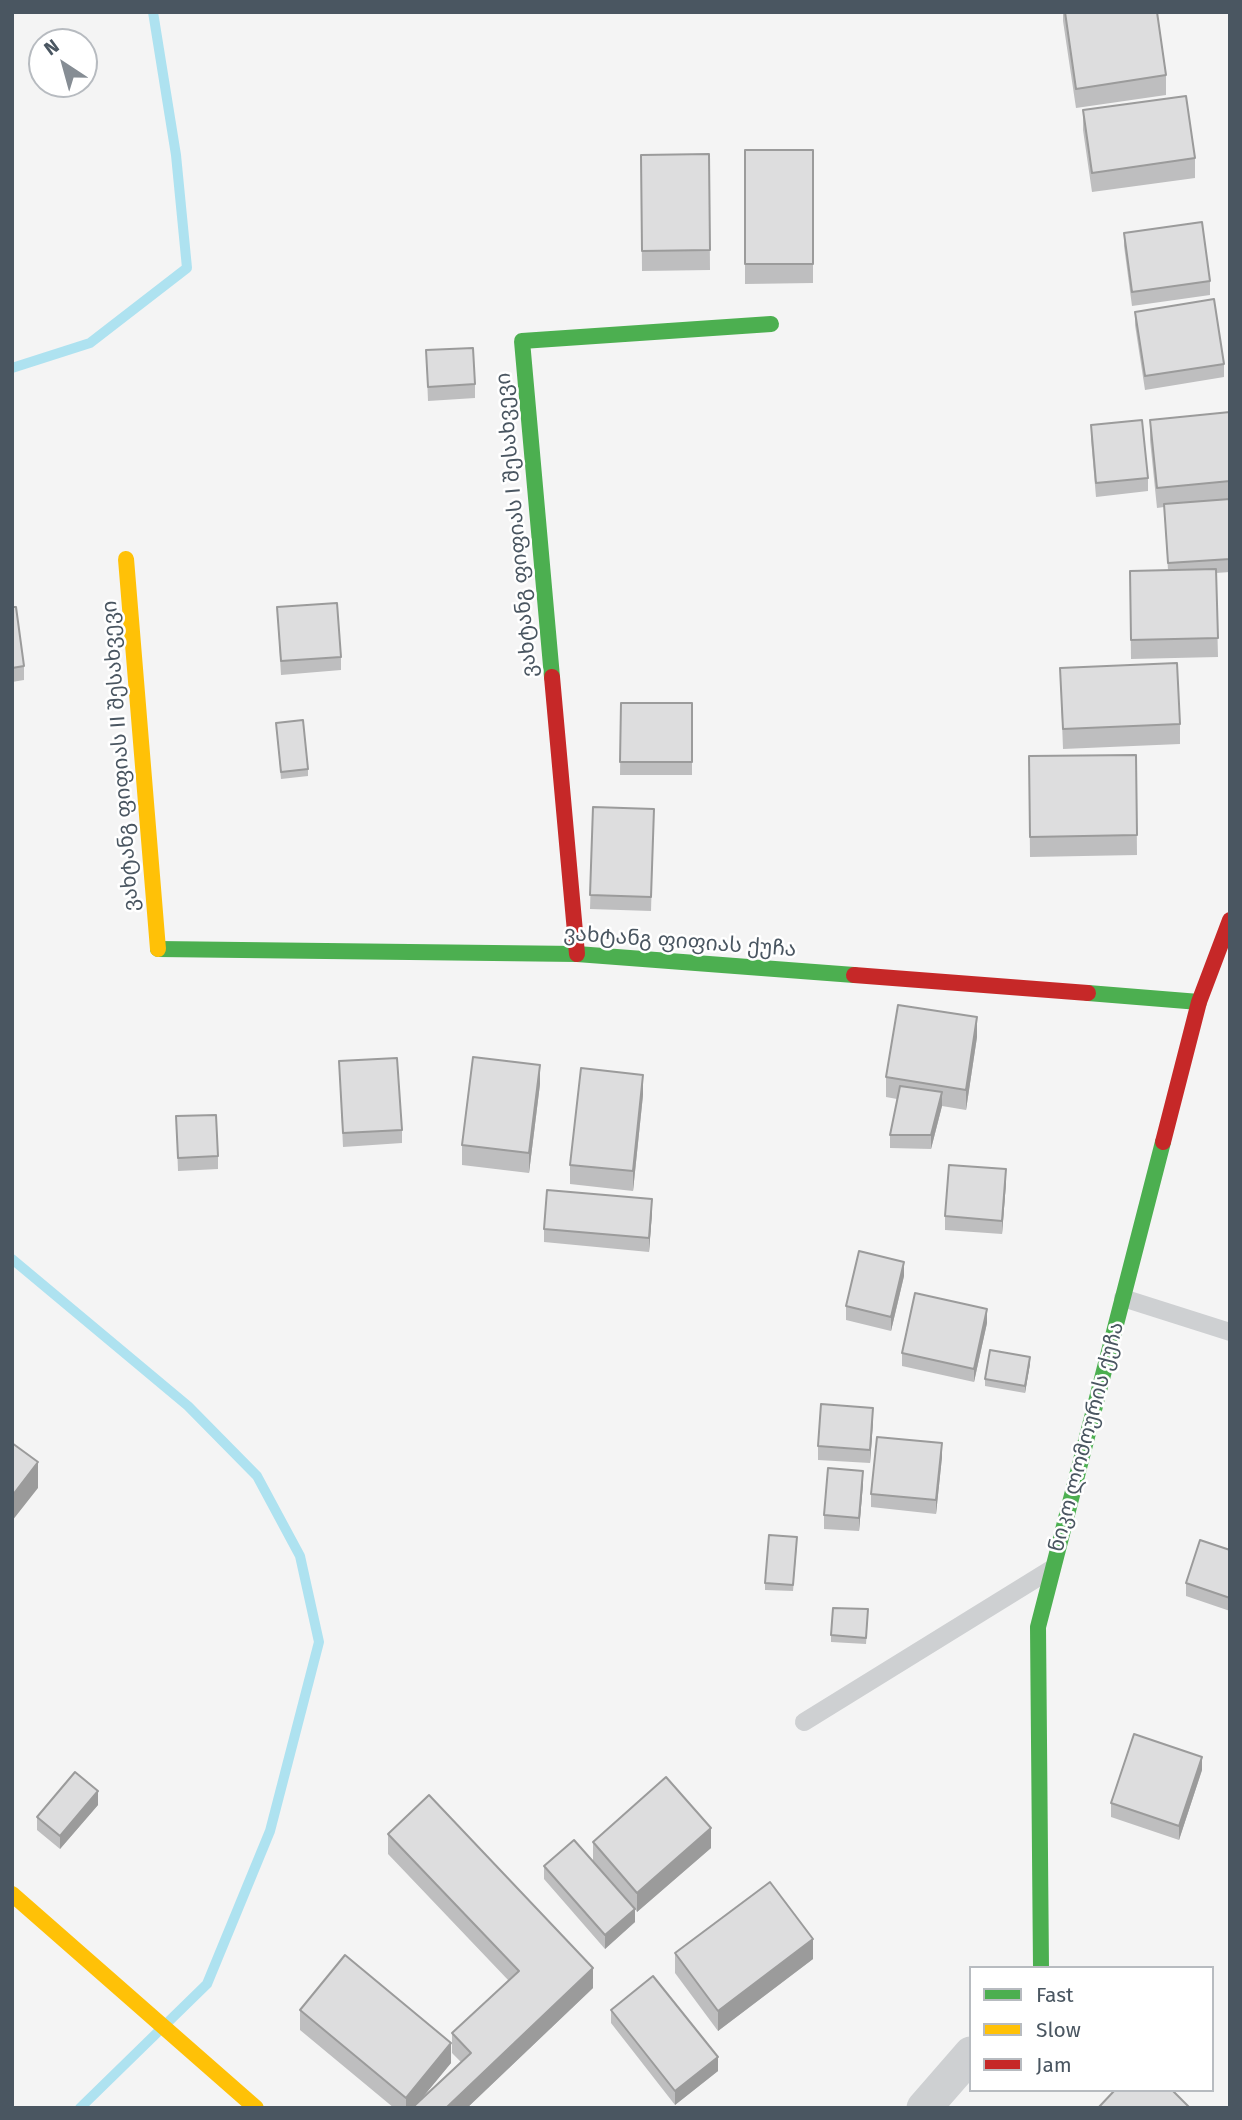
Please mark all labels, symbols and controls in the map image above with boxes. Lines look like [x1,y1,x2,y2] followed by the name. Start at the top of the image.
[28,28,98,98] north arrow
[40,34,63,60] text: N
[491,372,543,678] street label: ვახტანგ ფიფიას I შესახვევი
[98,600,144,912] street label: ვახტანგ ფიფიას II შესახვევი
[563,921,797,963] street label: ვახტანგ ფიფიას ქუჩა
[1044,1319,1130,1555] street label: ნიკო ლომოურის ქუჩა
[969,1966,1214,2092] legend
[1036,1982,1074,2008] text: Fast
[1036,2017,1081,2043] text: Slow
[1036,2052,1072,2078] text: Jam

